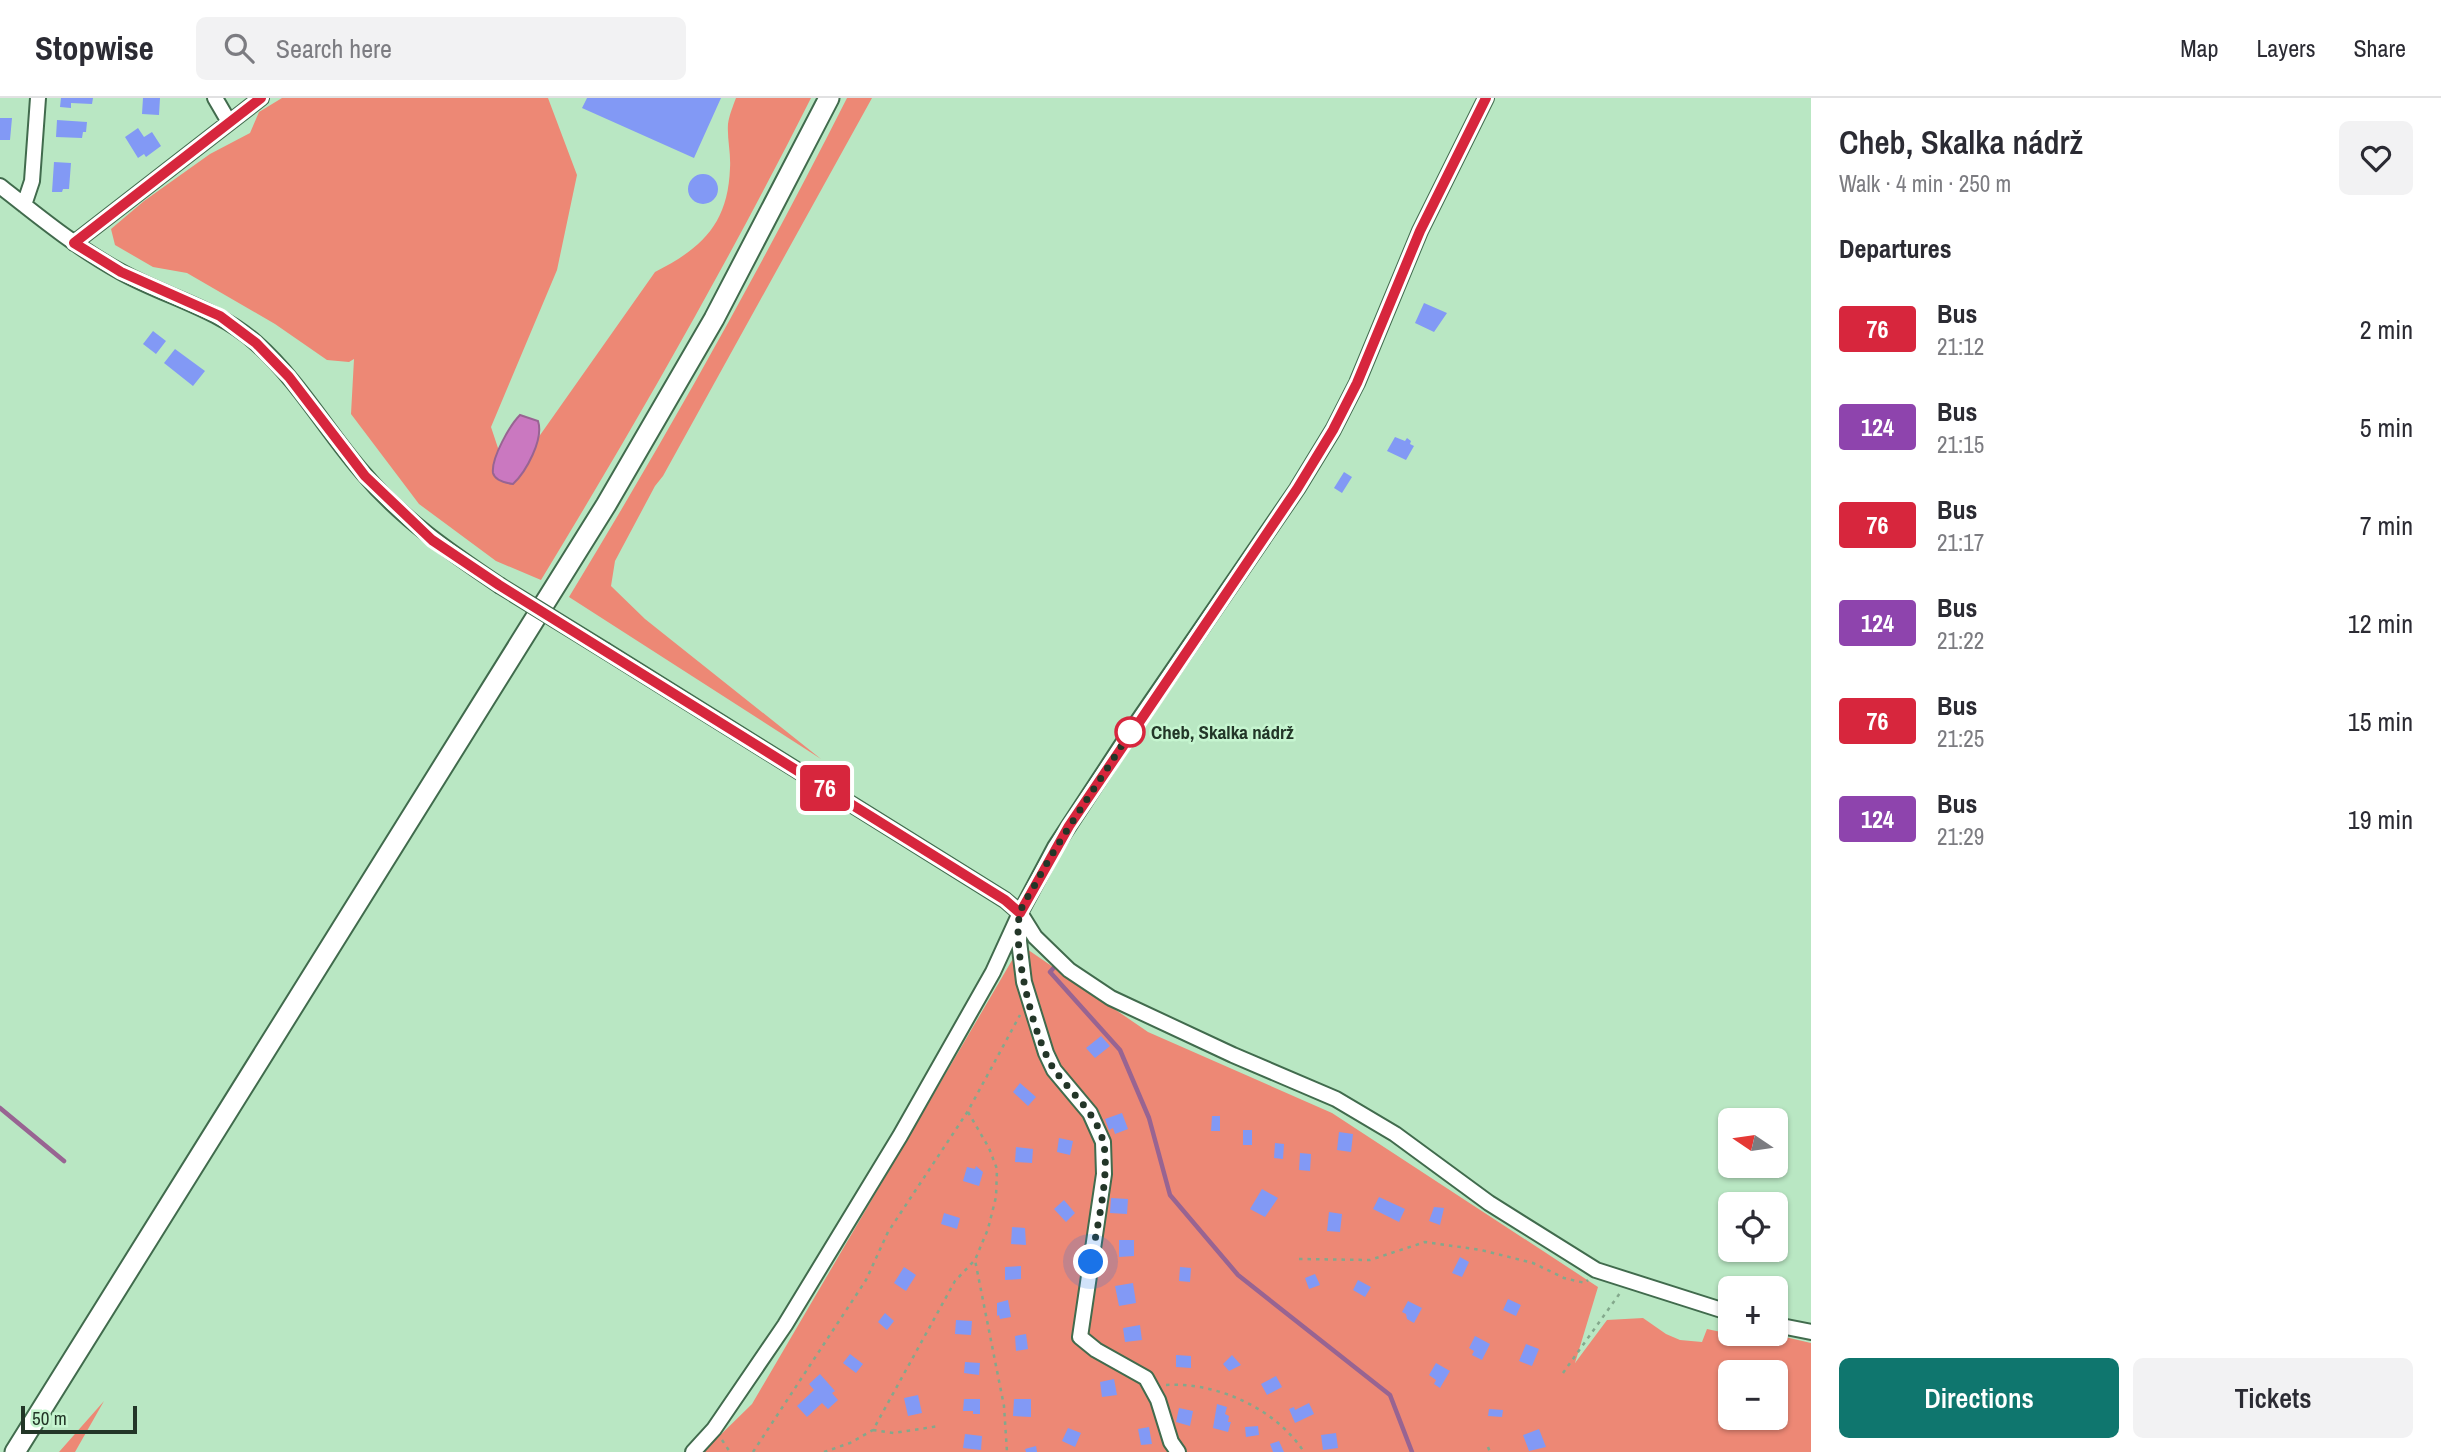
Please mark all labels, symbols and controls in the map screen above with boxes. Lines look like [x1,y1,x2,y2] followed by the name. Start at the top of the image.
[196,17,686,80] search box
[35,26,154,70] text: Stopwise
[220,29,258,67] icon: search
[276,31,392,66] text: Search here
[2180,32,2218,64] text: Map
[2256,32,2315,64] text: Layers
[2353,32,2406,64] text: Share
[1839,120,2083,164] text: Cheb, Skalka nádrž
[2339,121,2413,195] button: heart
[1839,168,2011,199] text: Walk · 4 min · 250 m
[1839,231,1952,266] text: Departures
[1937,296,1977,331] text: Bus
[2360,312,2413,347] text: 2 min
[1867,313,1888,345] text: 76
[1937,331,1984,362] text: 21:12
[1937,394,1977,429] text: Bus
[2360,410,2413,445] text: 5 min
[1861,411,1894,443] text: 124
[1937,429,1984,460] text: 21:15
[1937,492,1977,527] text: Bus
[2360,508,2413,543] text: 7 min
[1867,509,1888,541] text: 76
[1937,527,1984,558] text: 21:17
[1937,590,1977,625] text: Bus
[2348,606,2413,641] text: 12 min
[1861,607,1894,639] text: 124
[1937,625,1984,656] text: 21:22
[1937,688,1977,723] text: Bus
[2348,704,2413,739] text: 15 min
[1867,705,1888,737] text: 76
[1115,717,1145,747] marker: Cheb, Skalka nádrž
[1151,719,1294,745] place label: Cheb, Skalka nádrž
[1937,723,1984,754] text: 21:25
[794,765,856,811] line badge: 76
[814,772,836,804] text: 76
[1937,786,1977,821] text: Bus
[2348,802,2413,837] text: 19 min
[1861,803,1894,835] text: 124
[1937,821,1984,852] text: 21:29
[1718,1108,1788,1178] north arrow
[1718,1108,1788,1430] map controls
[1718,1192,1788,1262] button: locate
[1073,1244,1108,1279] your location
[1718,1276,1788,1346] button: +
[1839,1358,2119,1438] button: Directions
[2133,1358,2413,1438] button: Tickets
[1718,1360,1788,1430] button: −
[21,1403,136,1435] scale bar
[32,1405,67,1431] text: 50 m

